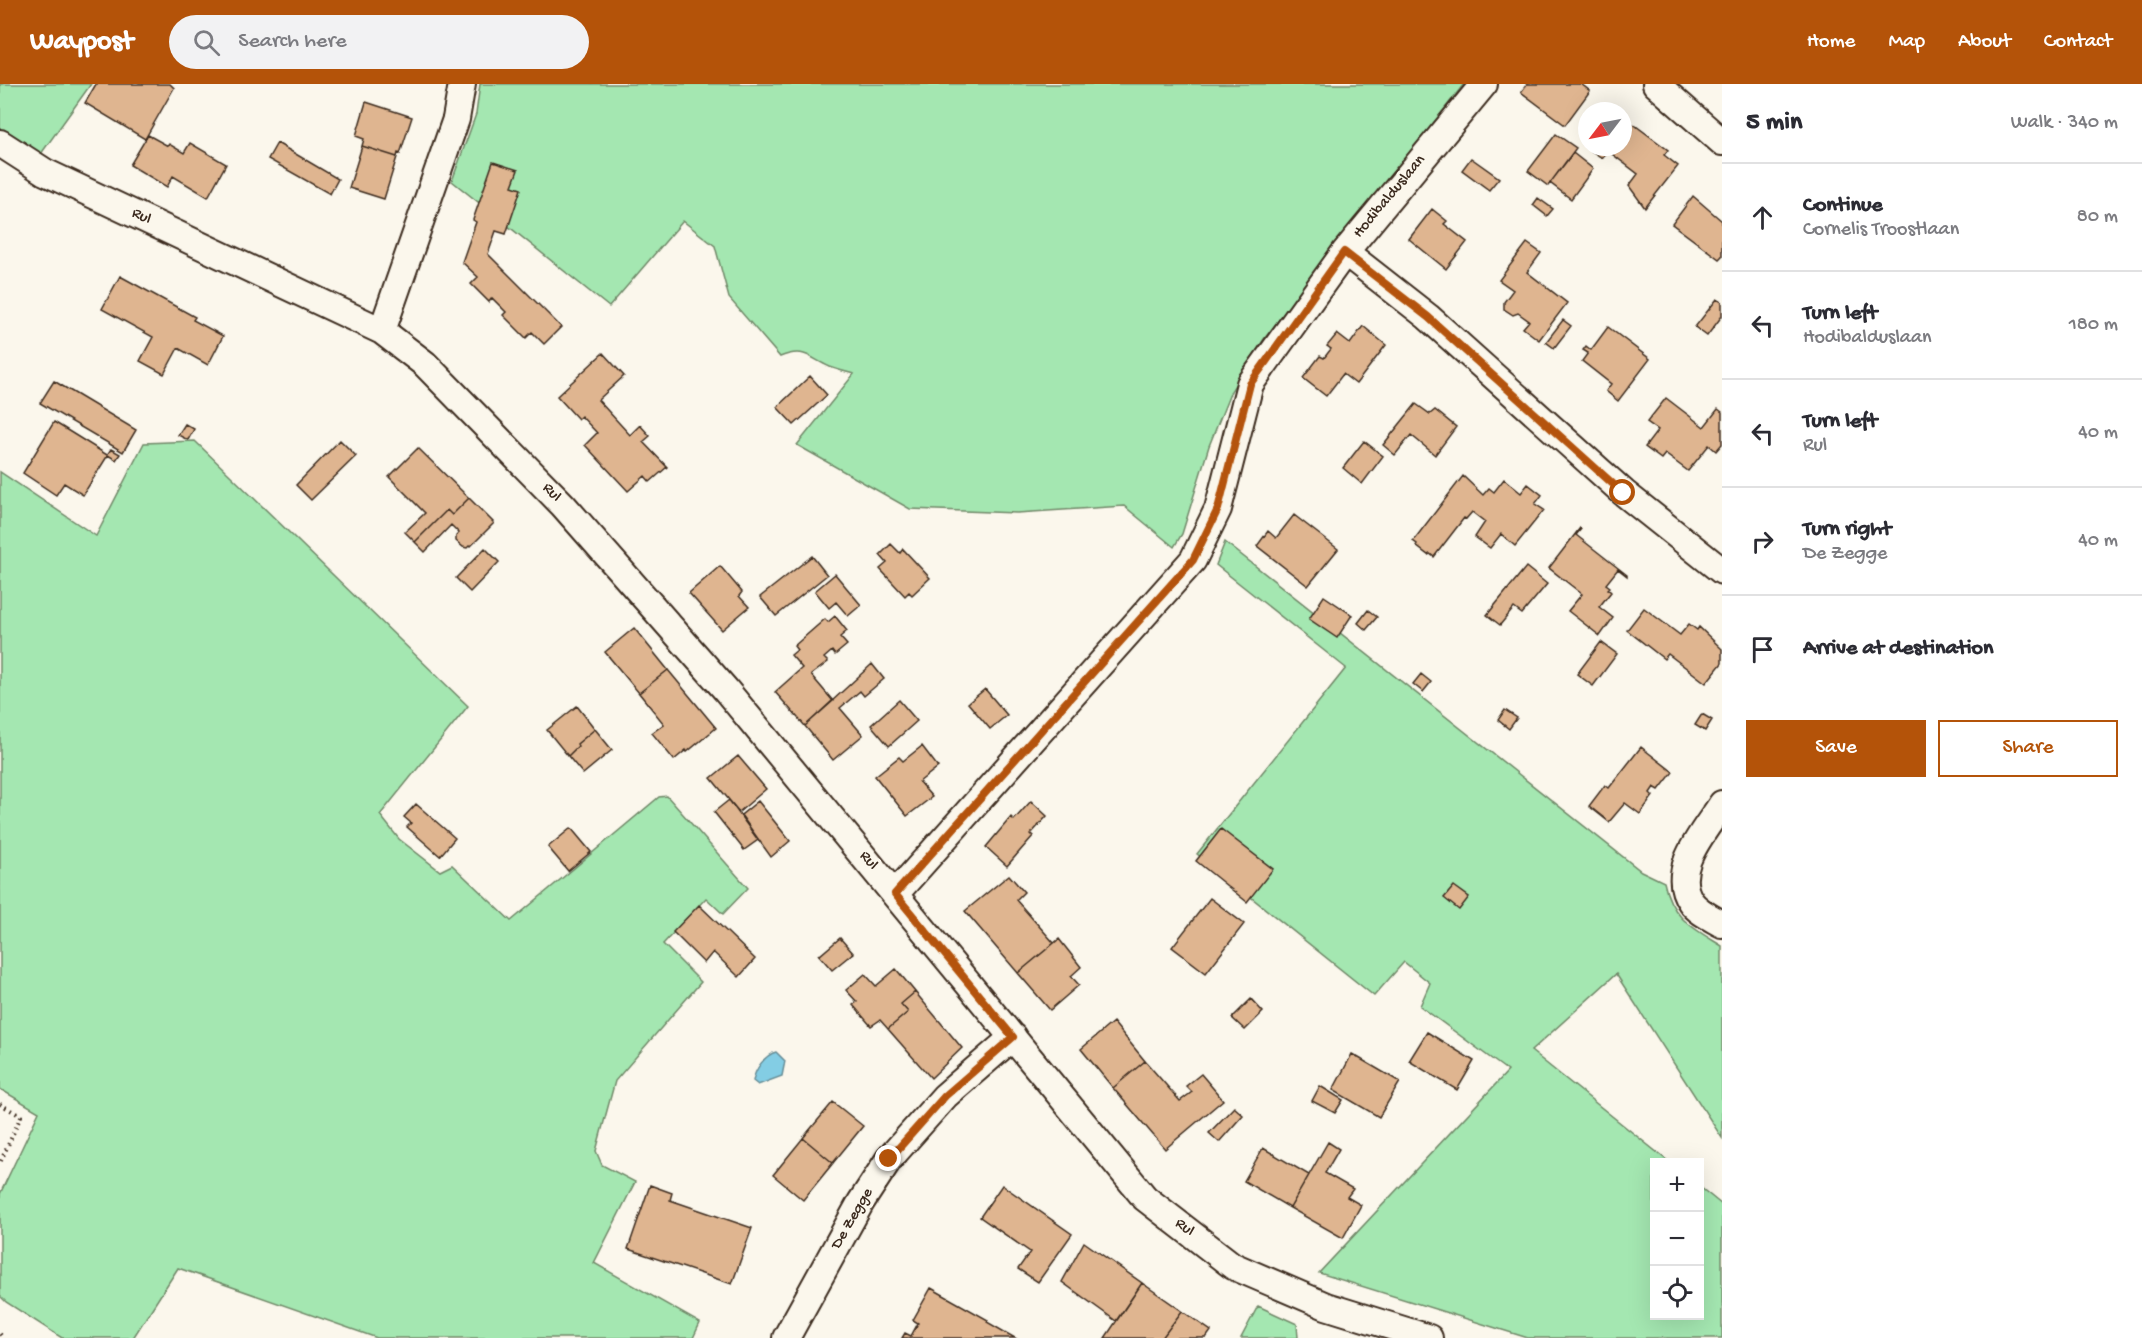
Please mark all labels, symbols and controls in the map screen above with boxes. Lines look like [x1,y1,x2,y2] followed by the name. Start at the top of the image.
[169,15,589,69] search box
[30,26,133,59] text: Waypost
[190,26,223,59] icon: search
[238,29,347,55] text: Search here
[1807,30,1855,55] text: Home
[1888,30,1925,55] text: Map
[1958,30,2011,55] text: About
[2044,30,2112,55] text: Contact
[1578,102,1632,156] north arrow
[1746,108,1802,139] text: 5 min
[2011,112,2118,135] text: Walk · 340 m
[1350,151,1431,242] street label: Hodibalduslaan
[1803,193,1883,219] text: Continue
[1746,201,1779,234] icon: ahead
[128,204,154,230] street label: Rul
[2077,206,2118,229] text: 80 m
[1803,219,1959,242] text: Cornelis Troostlaan
[1803,301,1877,327] text: Turn left
[1746,309,1779,342] icon: left
[2069,314,2118,337] text: 180 m
[1803,327,1932,350] text: Hodibalduslaan
[1803,409,1877,435] text: Turn left
[1746,417,1779,450] icon: left
[2078,422,2118,445] text: 40 m
[1803,435,1827,458] text: Rul
[537,479,565,507] street label: Rul
[1609,479,1635,505] route start
[1803,517,1891,543] text: Turn right
[1746,525,1779,558] icon: right
[2078,530,2118,553] text: 40 m
[1803,543,1887,566] text: De Zegge
[1746,633,1779,666] icon: arrive
[1803,636,1993,662] text: Arrive at destination
[1746,720,1926,777] button: Save
[1938,720,2118,777] button: Share
[854,847,882,875] street label: Rul
[875,1145,901,1171] route end
[1650,1158,1704,1320] map controls
[1650,1158,1704,1212] button: +
[827,1184,878,1254] street label: De Zegge
[1650,1212,1704,1266] button: −
[1171,1215,1197,1241] street label: Rul
[1650,1266,1704,1320] button: locate

